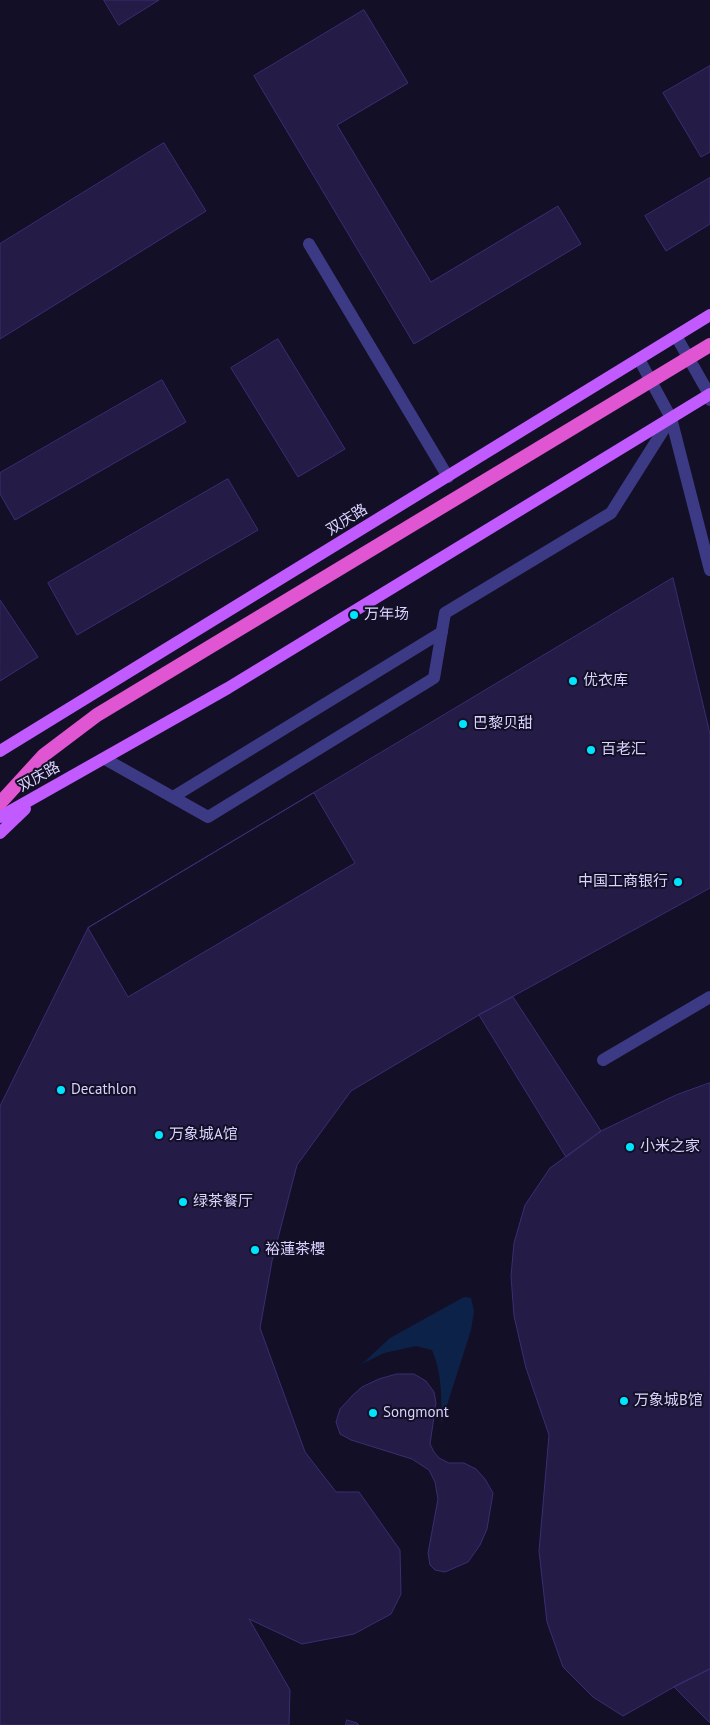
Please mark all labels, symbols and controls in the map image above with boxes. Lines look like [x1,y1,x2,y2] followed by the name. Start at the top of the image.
[323,500,371,540] street label: 双庆路
[364,606,409,624] place label: 万年场
[348,609,360,621] marker: 万年场
[583,672,628,690] place label: 优衣库
[567,675,579,687] marker: 优衣库
[473,715,533,733] place label: 巴黎贝甜
[457,718,469,730] marker: 巴黎贝甜
[601,741,646,759] place label: 百老汇
[585,744,597,756] marker: 百老汇
[15,758,63,796] street label: 双庆路
[578,873,668,891] place label: 中国工商银行
[672,876,684,888] marker: 中国工商银行
[71,1081,136,1099] place label: Decathlon
[55,1084,67,1096] marker: Decathlon
[169,1126,238,1144] place label: 万象城A馆
[153,1129,165,1141] marker: 万象城A馆
[640,1138,700,1156] place label: 小米之家
[624,1141,636,1153] marker: 小米之家
[193,1193,253,1211] place label: 绿茶餐厅
[177,1196,189,1208] marker: 绿茶餐厅
[265,1241,325,1259] place label: 裕蓮茶櫻
[249,1244,261,1256] marker: 裕蓮茶櫻
[634,1392,703,1410] place label: 万象城B馆
[618,1395,630,1407] marker: 万象城B馆
[383,1404,449,1422] place label: Songmont
[367,1407,379,1419] marker: Songmont

